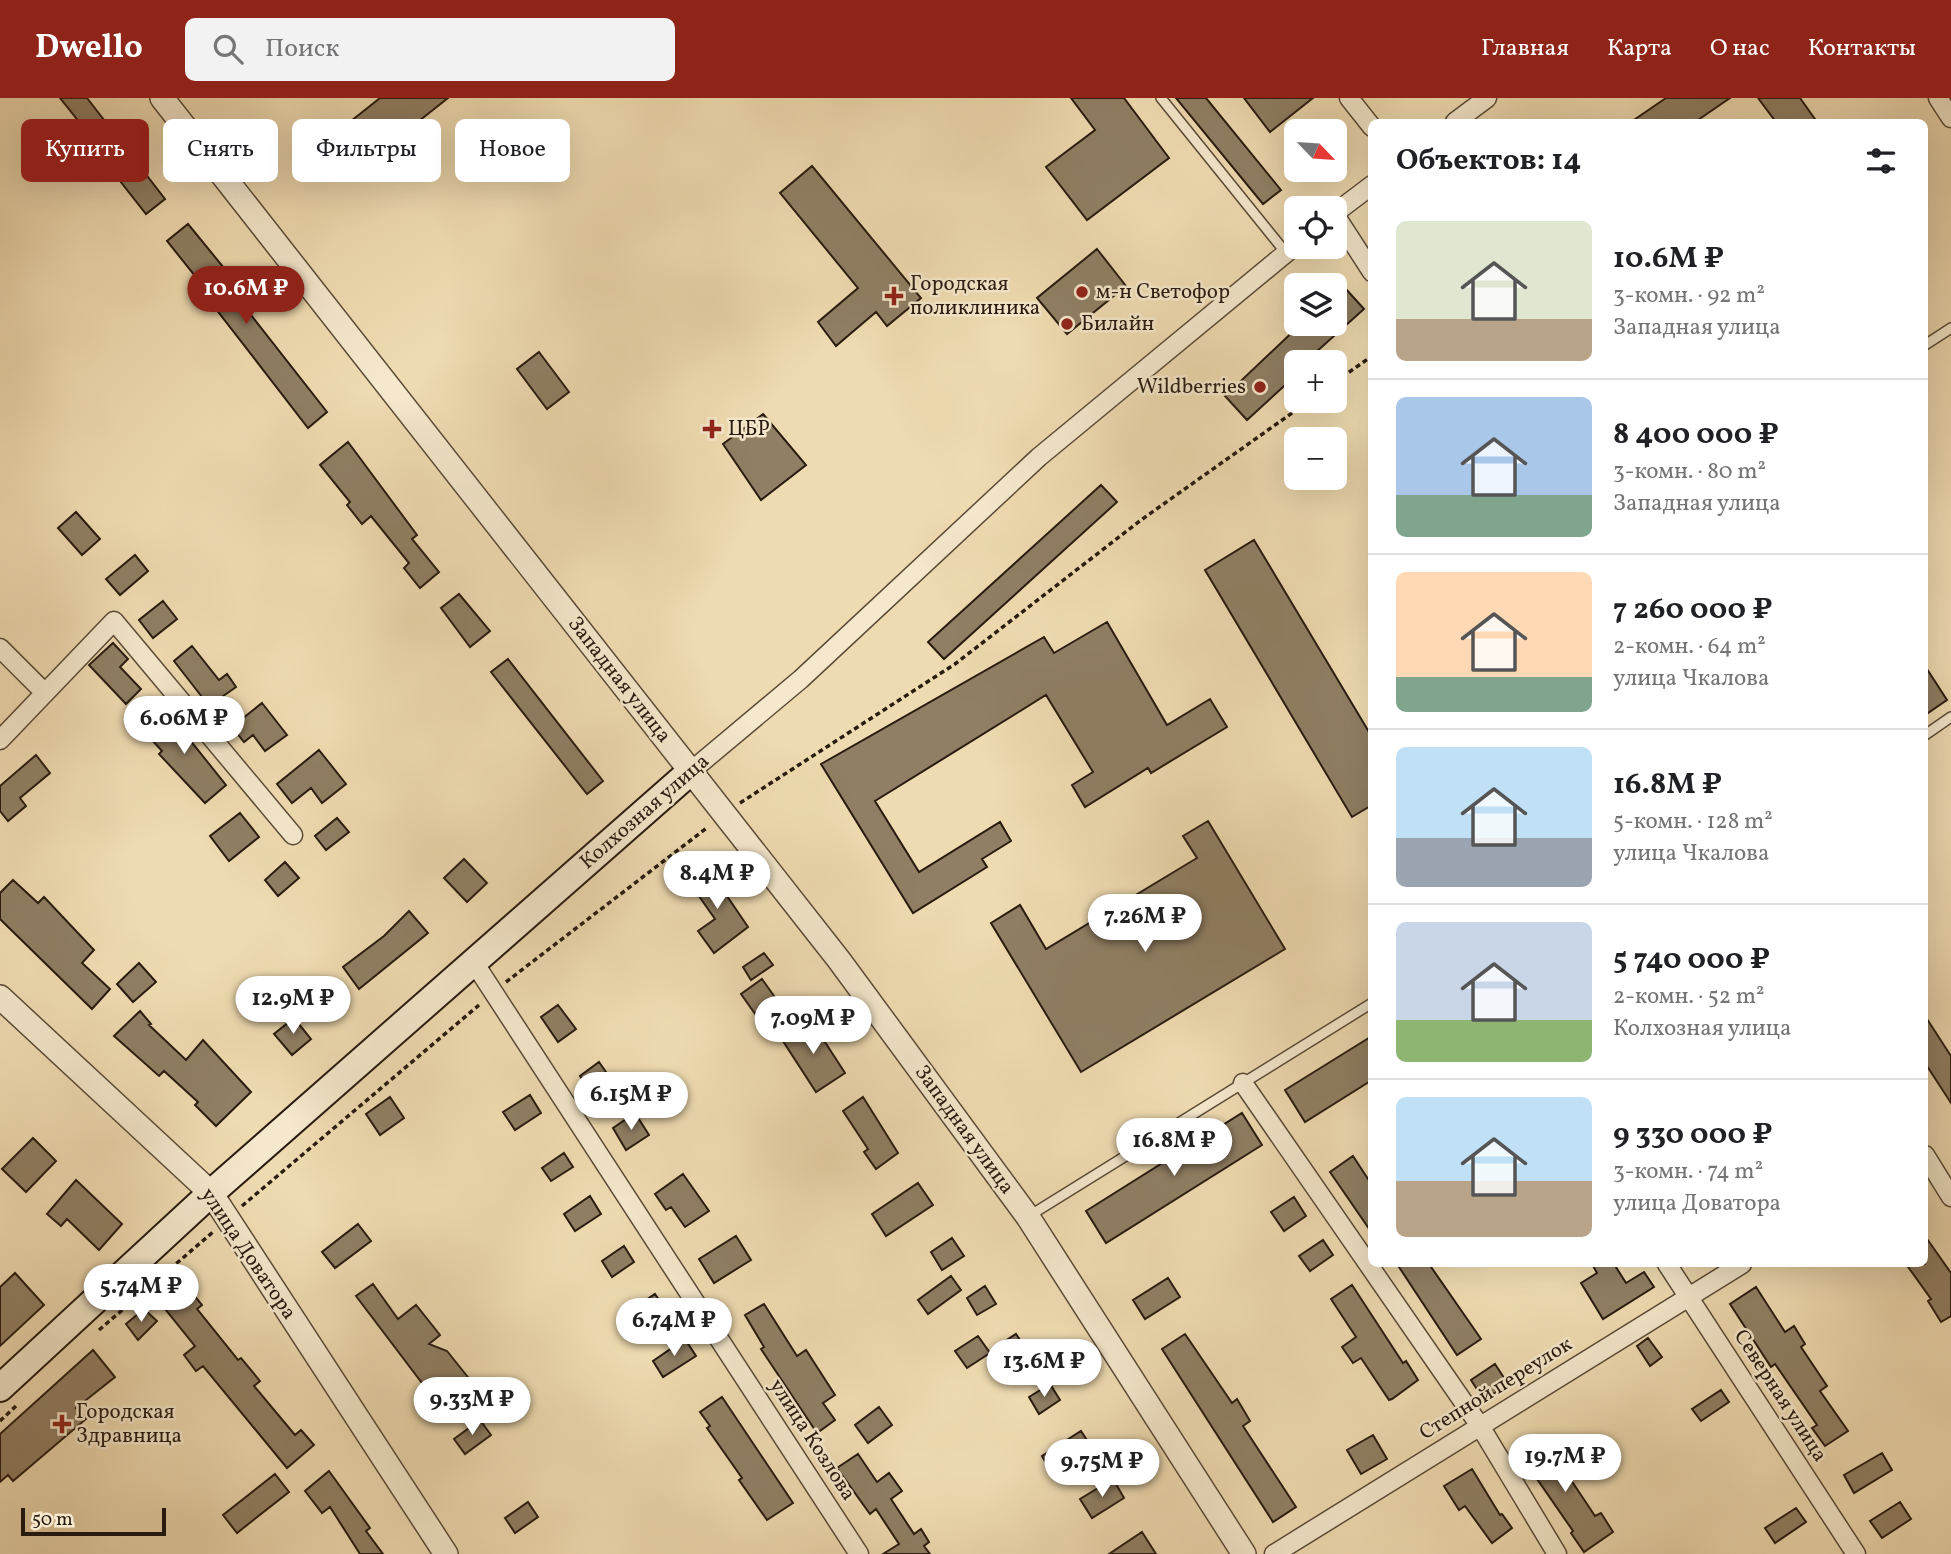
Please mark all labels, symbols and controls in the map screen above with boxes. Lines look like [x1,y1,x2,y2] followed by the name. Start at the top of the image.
[185,18,675,81] search box
[35,26,143,72] text: Dwello
[209,30,247,68] icon: search
[265,31,339,67] text: Поиск
[1481,32,1569,66] text: Главная
[1607,32,1672,66] text: Карта
[1710,32,1770,66] text: О нас
[1808,32,1916,66] text: Контакты
[21,119,149,182] chip: Купить
[163,119,278,182] chip: Снять
[292,119,441,182] chip: Фильтры
[455,119,570,182] chip: Новое
[1284,119,1348,182] north arrow
[1284,119,1347,490] map controls
[1396,140,1581,182] text: Объектов: 14
[1862,142,1900,180] icon: filters
[1284,196,1347,259] button: locate
[1613,238,1724,280] text: 10.6M ₽
[1452,249,1536,333] icon: home
[181,266,311,326] pin: 10.6M ₽
[910,270,1040,323] place label: Городская поликлиника
[203,273,289,305] text: 10.6M ₽
[1284,273,1347,336] button: layers
[1096,278,1230,307] place label: м-н Светофор
[1613,280,1765,312] text: 3-комн. · 92 m²
[1074,284,1090,300] marker: м-н Светофор
[884,286,904,306] marker: Городская поликлиника
[1081,310,1154,339] place label: Билайн
[1613,312,1781,344] text: Западная улица
[1059,316,1075,332] marker: Билайн
[1284,350,1347,413] button: +
[1137,373,1246,402] place label: Wildberries
[1252,379,1268,395] marker: Wildberries
[1613,414,1779,456] text: 8 400 000 ₽
[728,415,770,444] place label: ЦБР
[702,419,722,439] marker: ЦБР
[1452,425,1536,509] icon: home
[1284,427,1347,490] button: −
[1613,456,1766,488] text: 3-комн. · 80 m²
[1613,488,1781,520] text: Западная улица
[1613,589,1772,631] text: 7 260 000 ₽
[1452,600,1536,684] icon: home
[560,611,678,749] street label: Западная улица
[1613,631,1766,663] text: 2-комн. · 64 m²
[1613,663,1769,695] text: улица Чкалова
[119,696,249,756] pin: 6.06M ₽
[140,703,228,735] text: 6.06M ₽
[574,748,716,876] street label: Колхозная улица
[1613,764,1722,806] text: 16.8M ₽
[1452,775,1536,859] icon: home
[1613,806,1773,838] text: 5-комн. · 128 m²
[1613,838,1769,870] text: улица Чкалова
[660,852,774,911] pin: 8.4M ₽
[679,858,755,890] text: 8.4M ₽
[1080,894,1210,954] pin: 7.26M ₽
[1104,901,1186,933] text: 7.26M ₽
[1613,939,1770,981] text: 5 740 000 ₽
[1452,950,1536,1034] icon: home
[228,976,358,1036] pin: 12.9M ₽
[1613,981,1765,1013] text: 2-комн. · 52 m²
[251,983,335,1015] text: 12.9M ₽
[748,996,878,1056] pin: 7.09M ₽
[771,1003,855,1035] text: 7.09M ₽
[1613,1013,1792,1045] text: Колхозная улица
[907,1059,1021,1201] street label: Западная улица
[566,1072,696,1132] pin: 6.15M ₽
[590,1079,672,1111] text: 6.15M ₽
[1613,1114,1773,1156] text: 9 330 000 ₽
[1109,1118,1239,1178] pin: 16.8M ₽
[1132,1125,1216,1157] text: 16.8M ₽
[1452,1125,1536,1209] icon: home
[1613,1156,1763,1188] text: 3-комн. · 74 m²
[193,1182,303,1326] street label: улица Доватора
[1613,1188,1781,1220] text: улица Доватора
[76,1264,206,1324] pin: 5.74M ₽
[100,1271,182,1303] text: 5.74M ₽
[609,1298,739,1358] pin: 6.74M ₽
[632,1305,716,1337] text: 6.74M ₽
[1726,1324,1834,1468] street label: Северная улица
[1414,1330,1578,1448] street label: Степной переулок
[979,1340,1109,1399] pin: 13.6M ₽
[1003,1346,1085,1378] text: 13.6M ₽
[762,1373,862,1507] street label: улица Козлова
[407,1378,537,1437] pin: 9.33M ₽
[430,1384,514,1416] text: 9.33M ₽
[76,1398,182,1451] place label: Городская Здравница
[54,1416,70,1432] marker: Городская Здравница
[1500,1434,1630,1494] pin: 19.7M ₽
[1037,1440,1167,1499] pin: 9.75M ₽
[1524,1441,1606,1473] text: 19.7M ₽
[1060,1446,1144,1478] text: 9.75M ₽
[21,1505,166,1537] scale bar
[32,1507,73,1533] text: 50 m

